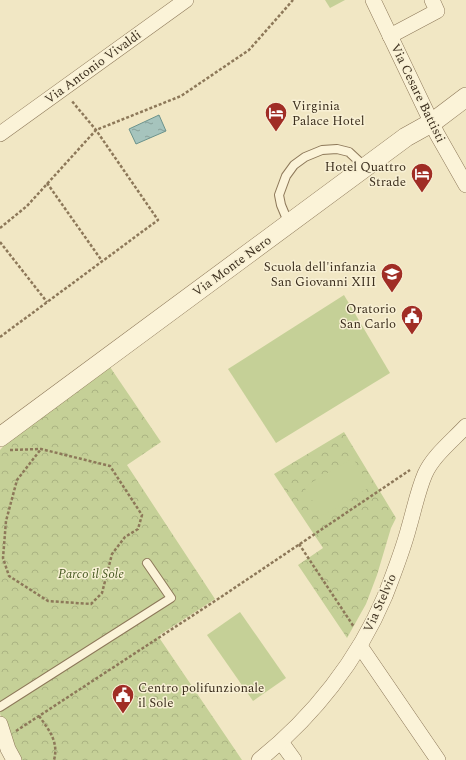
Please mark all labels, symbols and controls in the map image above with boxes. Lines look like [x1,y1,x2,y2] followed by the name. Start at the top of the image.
[40,25,146,109] street label: Via Antonio Vivaldi
[385,40,451,146] street label: Via Cesare Battisti
[292,96,365,131] place label: Virginia Palace Hotel
[263,100,289,133] hotel icon: Virginia Palace Hotel
[325,157,406,192] place label: Hotel Quattro Strade
[409,161,435,194] hotel icon: Hotel Quattro Strade
[188,230,276,302] street label: Via Monte Nero
[264,257,377,292] place label: Scuola dell'infanzia San Giovanni XIII
[379,261,405,294] school or university icon: Scuola dell'infanzia San Giovanni XIII
[340,299,396,334] place label: Oratorio San Carlo
[399,303,425,336] public building icon: Oratorio San Carlo
[58,564,124,584] park label: Parco il Sole
[358,570,402,636] street label: Via Stelvio
[138,678,264,713] place label: Centro polifunzionale il Sole
[110,682,136,715] public building icon: Centro polifunzionale il Sole

